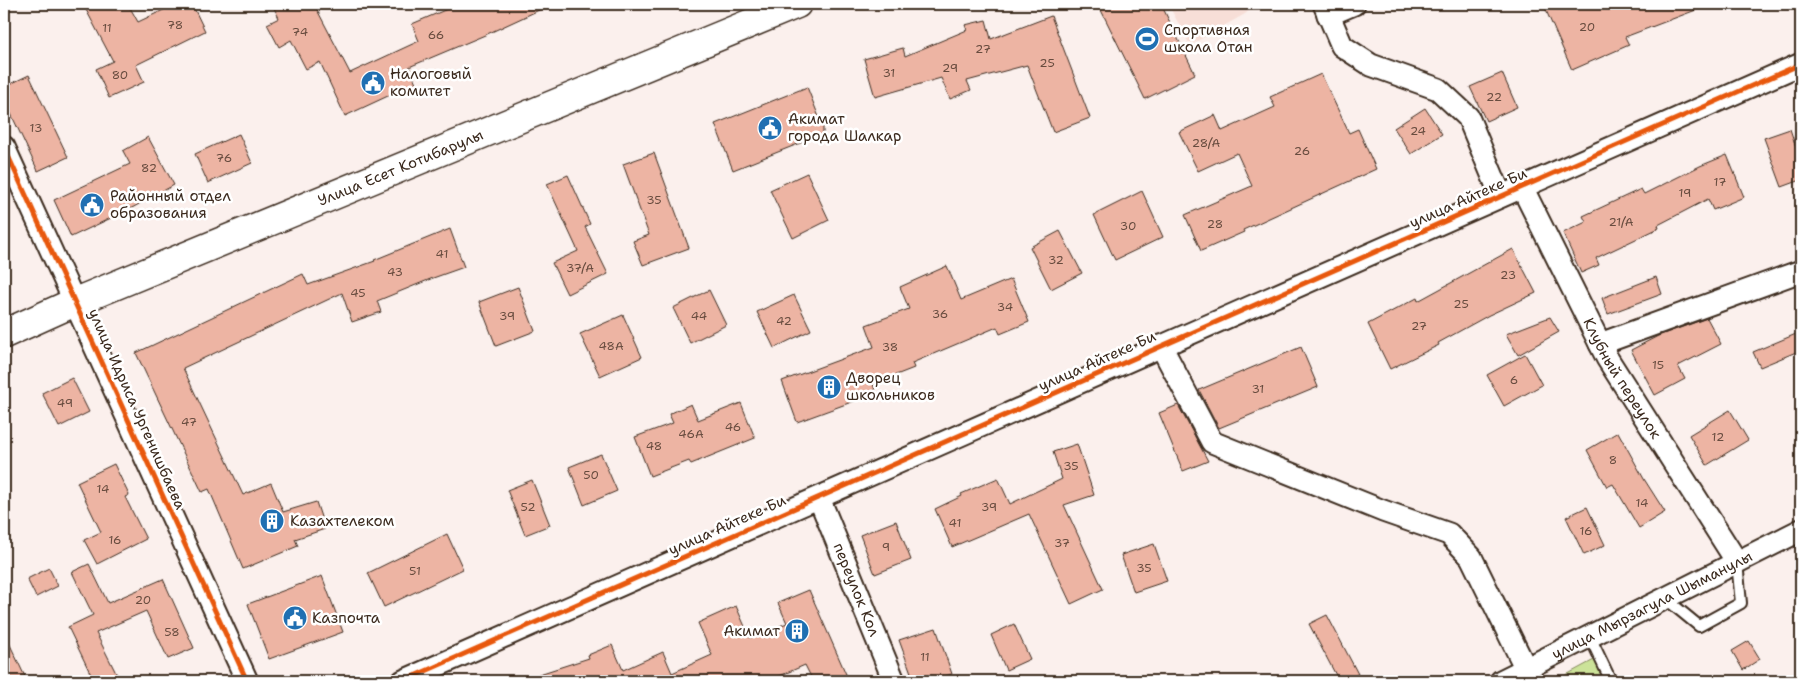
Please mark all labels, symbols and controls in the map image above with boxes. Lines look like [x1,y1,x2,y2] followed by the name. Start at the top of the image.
[167,17,183,33] house number: 78
[1579,19,1595,35] house number: 20
[102,20,112,36] house number: 11
[1164,20,1253,57] place label: Спортивная школа Отан
[292,24,308,40] house number: 74
[1134,26,1160,52] sports icon: Спортивная школа Отан
[428,27,444,43] house number: 66
[975,41,991,57] house number: 27
[1039,55,1055,71] house number: 25
[942,60,958,76] house number: 29
[390,64,472,101] place label: Налоговый комитет
[883,65,895,81] house number: 31
[112,67,128,83] house number: 80
[360,70,386,96] public building icon: Налоговый комитет
[1486,89,1502,105] house number: 22
[788,109,901,146] place label: Акимат города Шалкар
[757,115,783,141] public building icon: Акимат города Шалкар
[30,120,42,136] house number: 13
[1410,123,1426,139] house number: 24
[315,125,486,211] street label: Улица Есет Котибарулы
[1192,135,1221,151] house number: 28/А
[1294,143,1310,159] house number: 26
[216,150,232,166] house number: 76
[141,160,157,176] house number: 82
[1406,163,1530,233] street label: улица Айтеке Би
[1714,174,1726,190] house number: 17
[1679,185,1691,201] house number: 19
[110,186,231,223] place label: Районный отдел образования
[79,192,105,218] public building icon: Районный отдел образования
[646,192,662,208] house number: 35
[1608,214,1634,230] house number: 21/А
[1207,216,1223,232] house number: 28
[1120,218,1136,234] house number: 30
[436,246,448,262] house number: 41
[1048,252,1064,268] house number: 32
[566,260,594,276] house number: 37/А
[387,264,403,280] house number: 43
[1500,267,1516,283] house number: 23
[350,285,366,301] house number: 45
[1453,296,1469,312] house number: 25
[997,299,1013,315] house number: 34
[84,305,191,513] street label: улица Идриса Ургенишбаева
[932,306,948,322] house number: 36
[499,308,515,324] house number: 39
[691,308,707,324] house number: 44
[776,313,792,329] house number: 42
[1579,314,1666,443] street label: Клубный переулок
[1411,318,1427,334] house number: 27
[1035,326,1159,396] street label: улица Айтеке Би
[598,338,624,354] house number: 48А
[882,339,898,355] house number: 38
[1652,357,1664,373] house number: 15
[846,368,935,405] place label: Дворец школьников
[1510,372,1518,388] house number: 6
[816,374,842,400] building icon: Дворец школьников
[1252,381,1264,397] house number: 31
[57,395,73,411] house number: 49
[181,414,197,430] house number: 47
[725,419,741,435] house number: 46
[678,426,704,442] house number: 46А
[1712,429,1724,445] house number: 12
[646,438,662,454] house number: 48
[1609,452,1617,468] house number: 8
[1063,458,1079,474] house number: 35
[583,467,599,483] house number: 50
[97,481,109,497] house number: 14
[665,490,789,560] street label: улица Айтеке Би
[1636,495,1648,511] house number: 14
[520,499,536,515] house number: 52
[981,499,997,515] house number: 39
[259,508,285,534] building icon: Казахтелеком
[290,511,394,531] place label: Казахтелеком
[949,515,961,531] house number: 41
[1579,523,1593,539] house number: 16
[108,532,122,548] house number: 16
[1054,535,1070,551] house number: 37
[882,539,890,555] house number: 9
[828,540,885,640] street label: переулок Кол
[1548,546,1756,664] street label: улица Мырзагула Шыманулы
[1136,560,1152,576] house number: 35
[409,563,421,579] house number: 51
[135,592,151,608] house number: 20
[282,605,308,631] public building icon: Казпочта
[312,608,381,628] place label: Казпочта
[784,618,810,644] building icon: Акимат
[723,621,780,641] place label: Акимат
[164,624,180,640] house number: 58
[920,649,930,665] house number: 11

